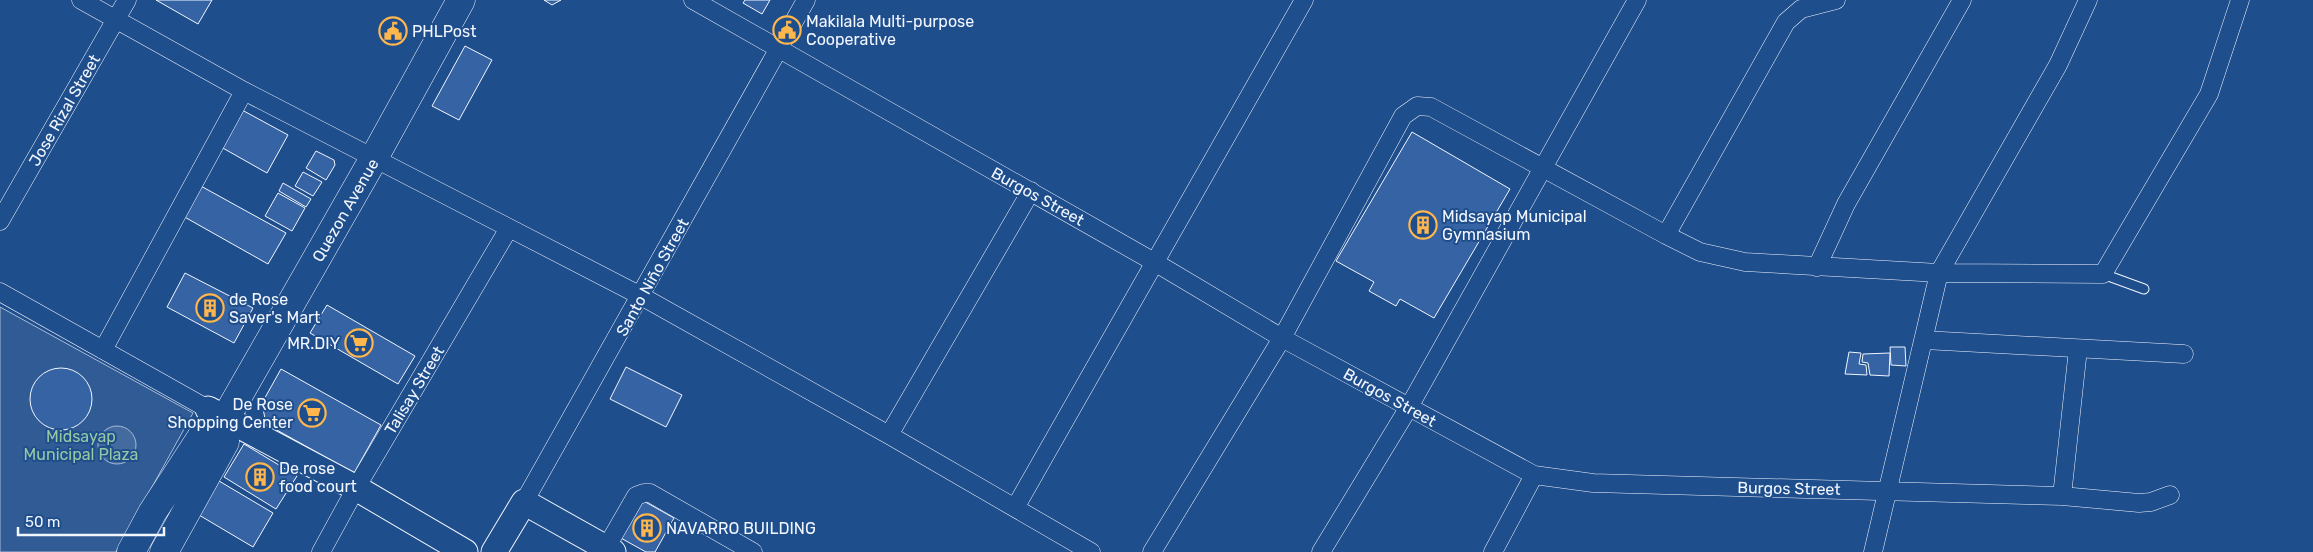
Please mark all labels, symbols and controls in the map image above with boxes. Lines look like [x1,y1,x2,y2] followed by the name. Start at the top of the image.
[806,12,974,49] place label: Makilala Multi-purpose Cooperative
[772,15,802,45] public building icon: Makilala Multi-purpose Cooperative
[378,16,408,46] public building icon: PHLPost
[412,22,476,41] place label: PHLPost
[25,51,104,169] street label: Jose Rizal Street
[308,155,383,265] street label: Quezon Avenue
[988,163,1088,230] street label: Burgos Street
[1442,207,1587,244] place label: Midsayap Municipal Gymnasium
[1408,210,1438,240] building icon: Midsayap Municipal Gymnasium
[612,215,693,339] street label: Santo Niño Street
[229,290,320,327] place label: de Rose Saver's Mart
[195,293,225,323] building icon: de Rose Saver's Mart
[344,328,374,358] supermarket icon: MR.DIY
[287,334,340,353] place label: MR.DIY
[381,343,448,438] street label: Talisay Street
[1340,364,1440,431] street label: Burgos Street
[168,395,293,432] place label: De Rose Shopping Center
[297,398,327,428] supermarket icon: De Rose Shopping Center
[24,427,138,464] park label: Midsayap Municipal Plaza
[279,459,357,496] place label: De rose food court
[245,462,275,492] building icon: De rose food court
[1737,478,1841,499] street label: Burgos Street
[18,504,164,536] scale bar
[25,513,60,531] text: 50 m
[632,513,662,543] building icon: NAVARRO BUILDING
[666,519,816,538] place label: NAVARRO BUILDING

